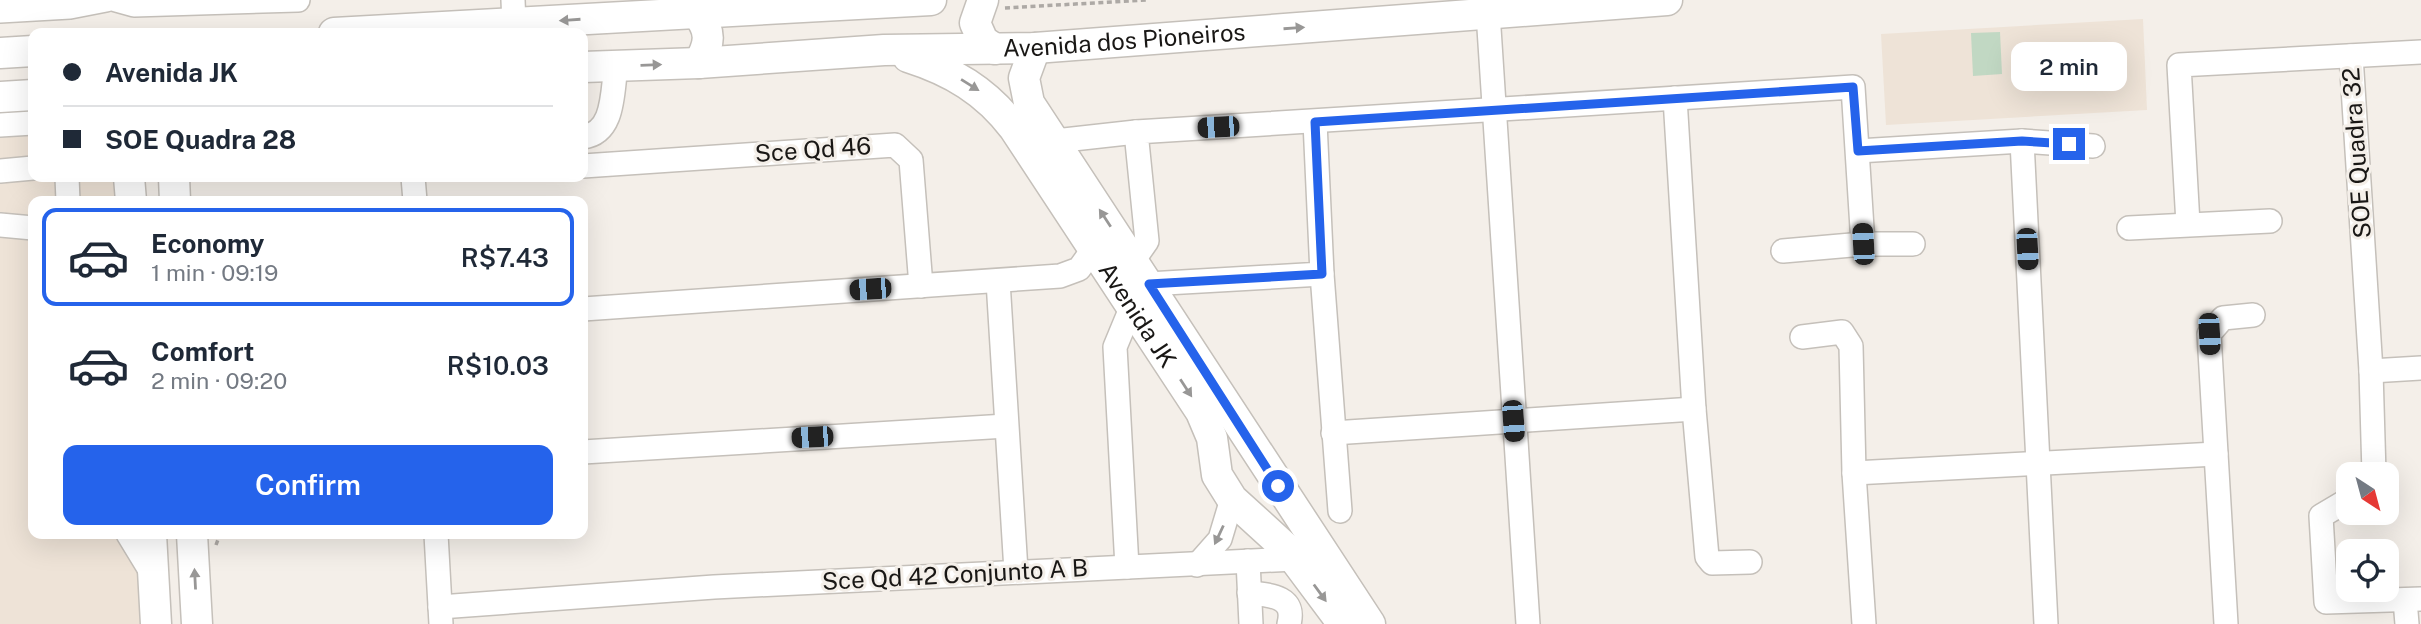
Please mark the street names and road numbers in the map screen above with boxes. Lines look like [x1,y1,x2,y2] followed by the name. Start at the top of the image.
[1003,17,1246,61] street label: Avenida dos Pioneiros
[2336,67,2376,239] street label: SOE Quadra 32
[754,131,872,167] street label: Sce Qd 46
[1093,257,1183,373] street label: Avenida JK
[821,553,1089,595] street label: Sce Qd 42 Conjunto A B

